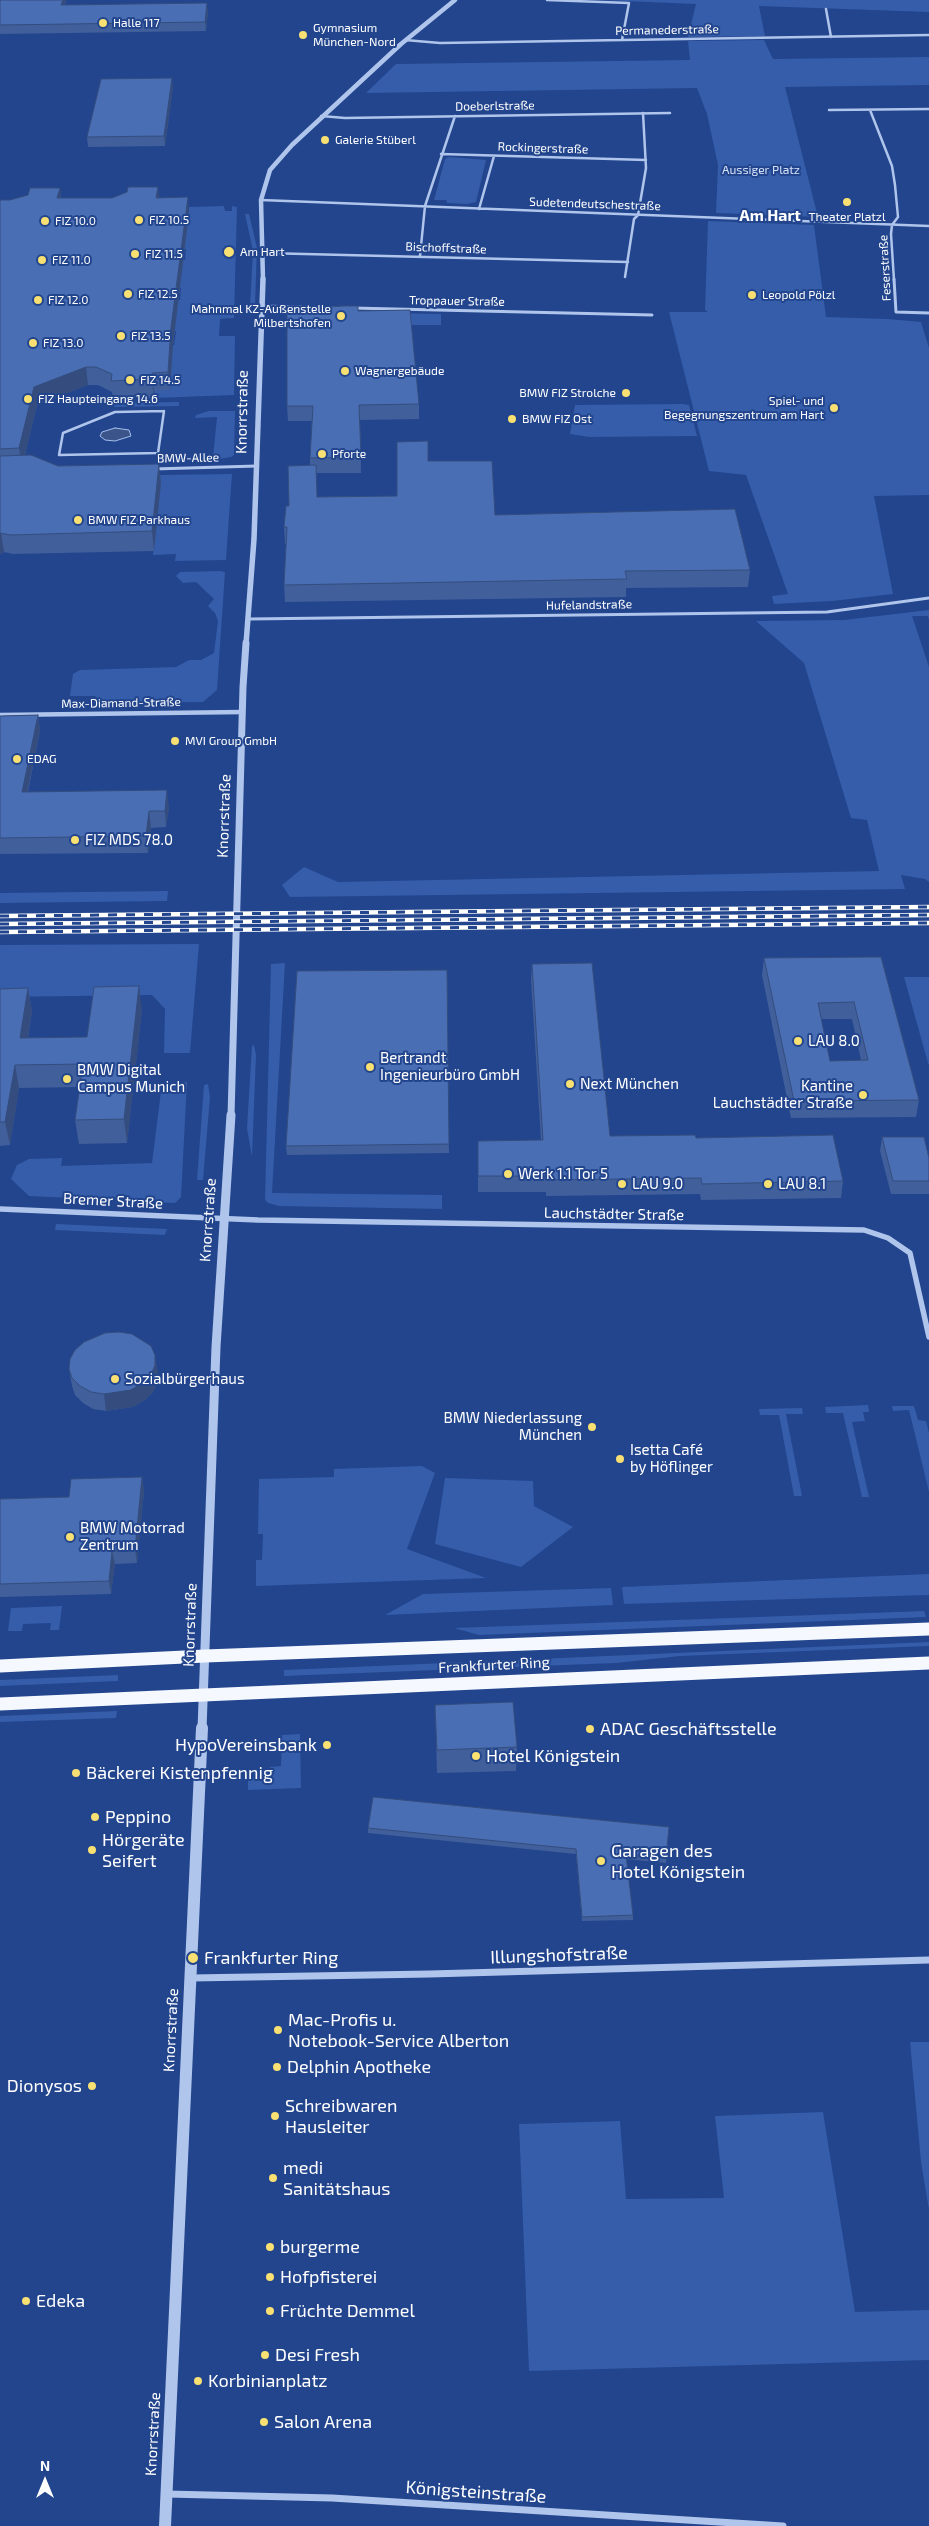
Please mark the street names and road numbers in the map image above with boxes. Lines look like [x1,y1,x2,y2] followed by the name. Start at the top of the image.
[615,22,719,38] street label: Permanederstraße
[455,98,535,114] street label: Doeberlstraße
[497,139,589,157] street label: Rockingerstraße
[529,195,661,213] street label: Sudetendeutschestraße
[876,234,894,302] street label: Feserstraße
[405,239,487,257] street label: Bischoffstraße
[409,293,505,309] street label: Troppauer Straße
[232,370,252,454] street label: Knorrstraße
[157,450,219,466] street label: BMW-Allee
[546,597,632,613] street label: Hufelandstraße
[61,695,181,711] street label: Max-Diamand-Straße
[214,774,234,858] street label: Knorrstraße
[196,1178,220,1262] street label: Knorrstraße
[62,1189,164,1213] street label: Bremer Straße
[544,1204,684,1224] street label: Lauchstädter Straße
[180,1583,200,1667] street label: Knorrstraße
[438,1653,550,1677] street label: Frankfurter Ring
[490,1942,628,1968] street label: Illungshofstraße
[160,1988,182,2072] street label: Knorrstraße
[142,2392,164,2476] street label: Knorrstraße
[405,2476,547,2508] street label: Königsteinstraße

